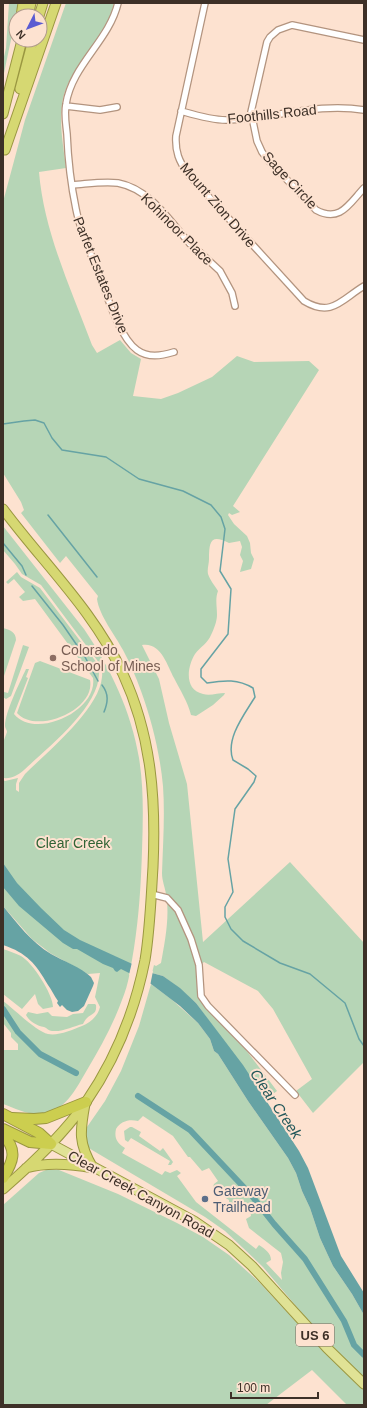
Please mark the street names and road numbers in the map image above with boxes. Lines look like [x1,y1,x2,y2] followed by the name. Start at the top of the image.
[227,101,317,127] street label: Foothills Road
[259,148,321,212] street label: Sage Circle
[177,160,259,251] street label: Mount Zion Drive
[138,190,216,268] street label: Kohinoor Place
[70,214,132,336] street label: Parfet Estates Drive
[65,1147,217,1241] street label: Clear Creek Canyon Road
[296,1324,334,1346] road number: US 6

